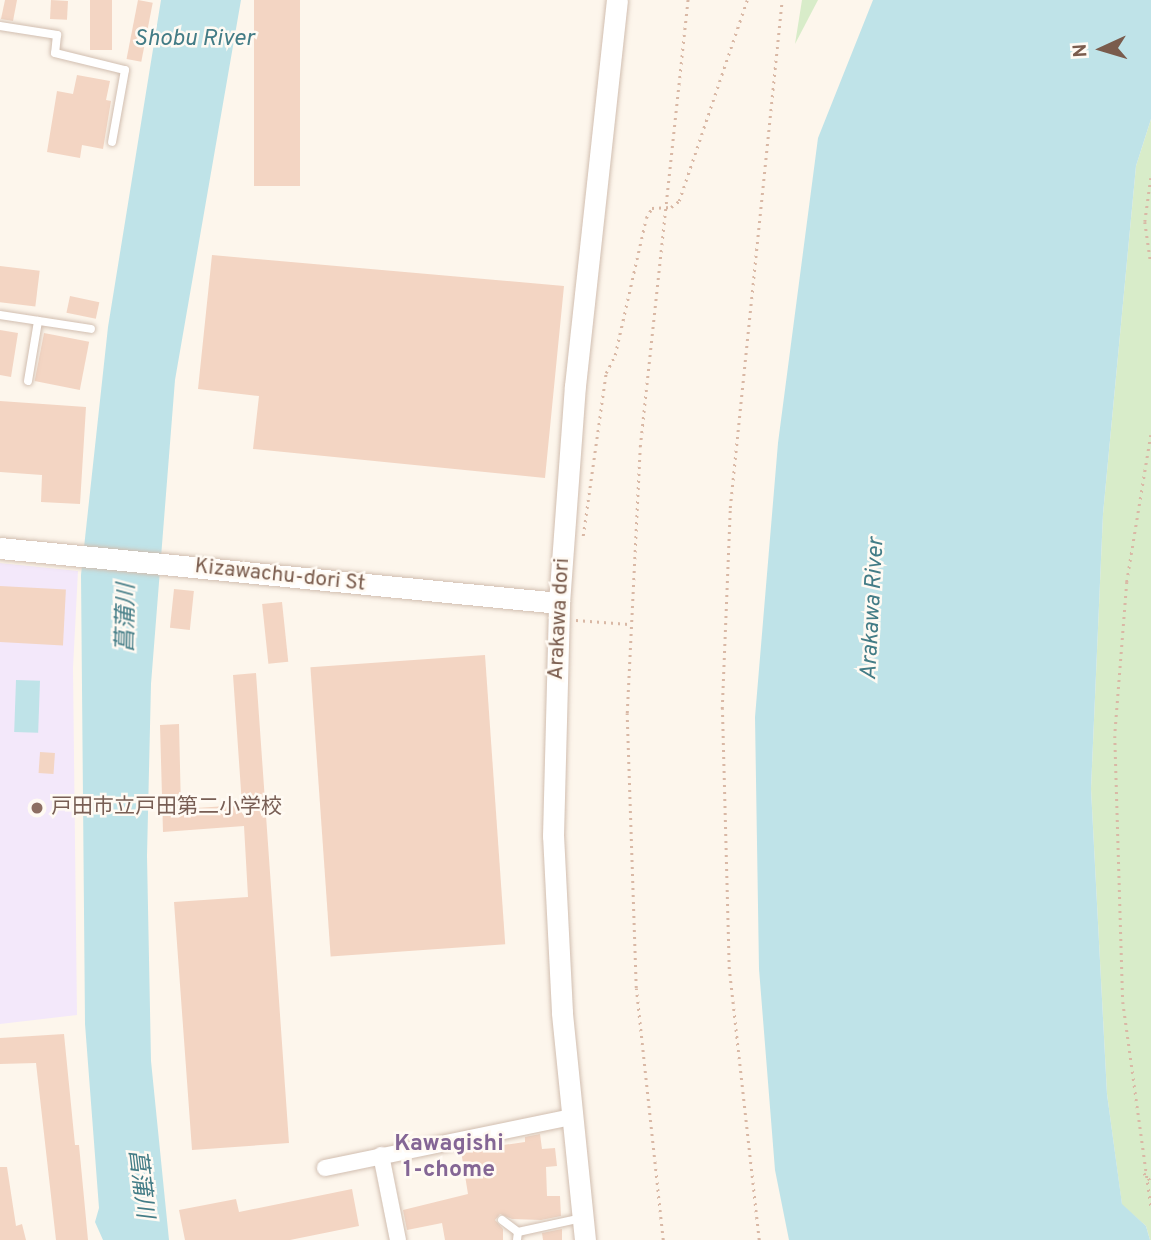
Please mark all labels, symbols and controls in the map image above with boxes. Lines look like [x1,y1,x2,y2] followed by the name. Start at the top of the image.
[1067,14,1137,84] north arrow
[134,26,254,54] water label: Shobu River
[1069,43,1093,58] text: N
[856,537,892,681] water label: Arakawa River
[193,555,367,597] street label: Kizawachu-dori St
[544,557,576,681] street label: Arakawa dori
[114,583,142,653] water label: 菖蒲川
[51,795,282,821] place label: 戸田市立戸田第二小学校
[29,800,45,816] marker: 戸田市立戸田第二小学校
[394,1131,504,1185] district label: Kawagishi 1-chome
[121,1148,157,1220] water label: 菖蒲川

